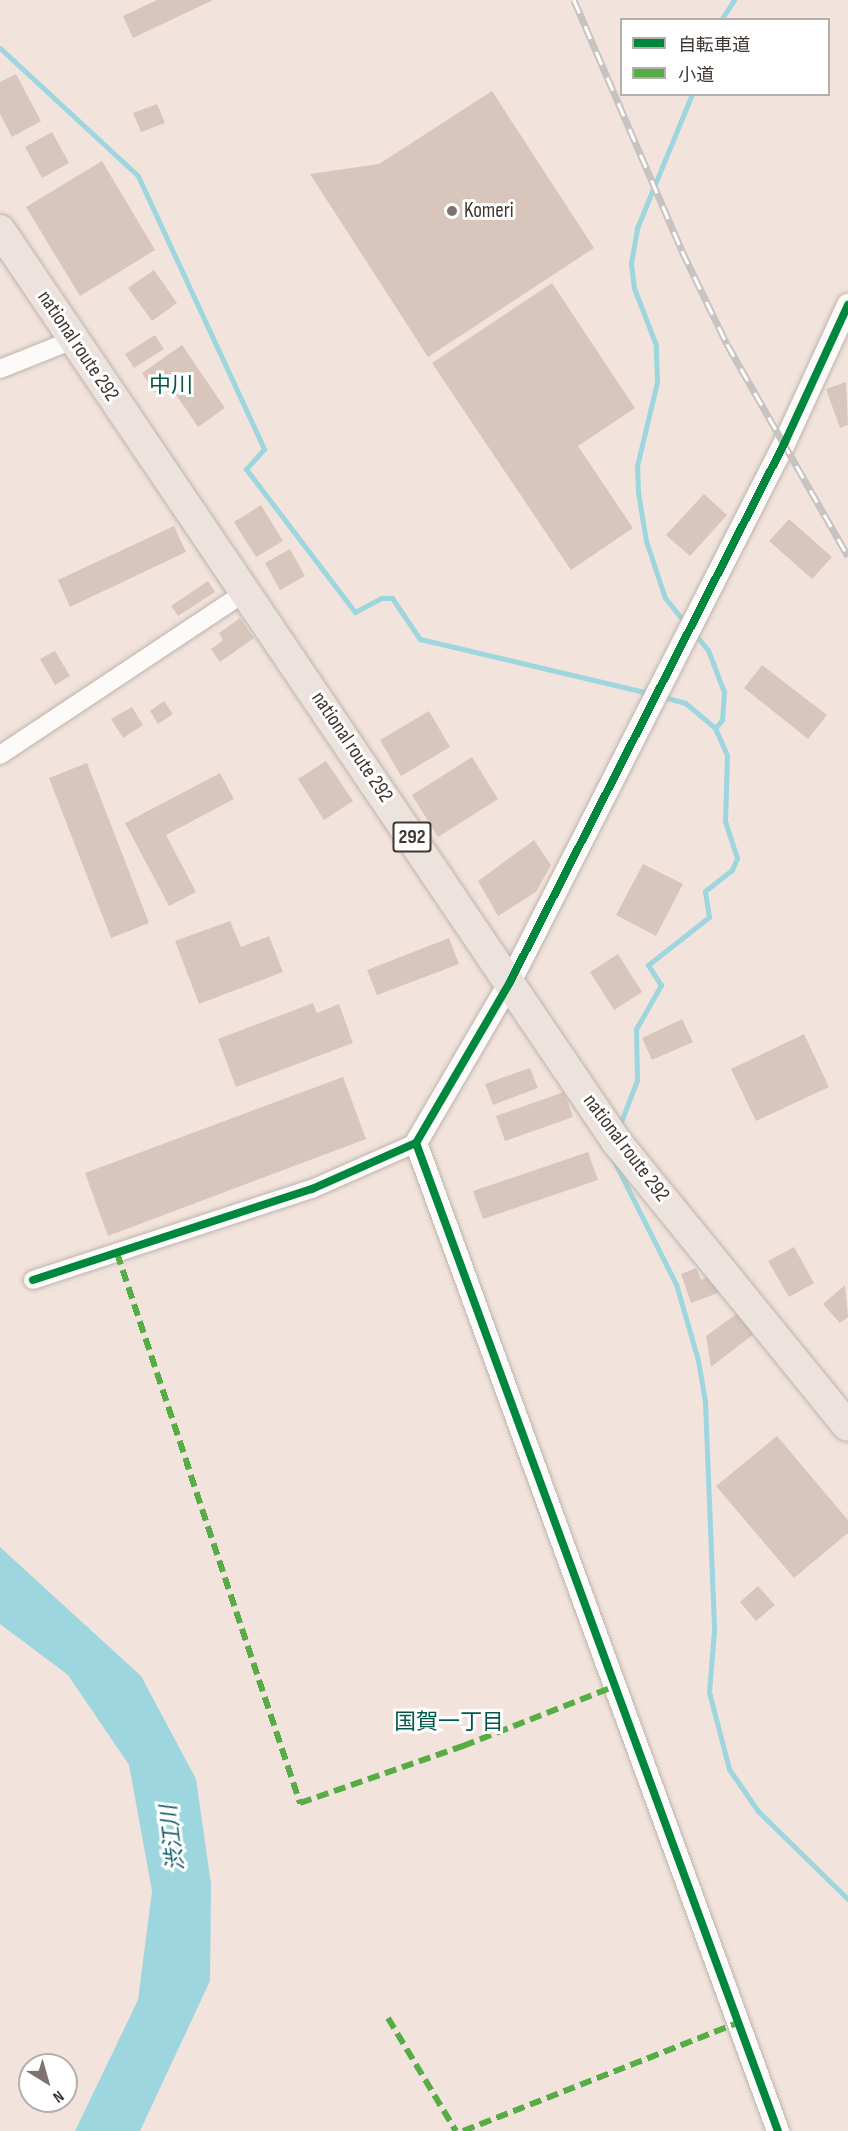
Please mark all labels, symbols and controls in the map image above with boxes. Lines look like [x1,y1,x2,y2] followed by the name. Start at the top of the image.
[620,18,830,96] legend
[678,35,750,56] text: 自転車道
[678,65,714,86] text: 小道
[464,198,514,224] place label: Komeri
[445,204,459,218] marker: Komeri
[32,286,124,406] street label: national route 292
[149,373,193,399] district label: 中川
[306,687,398,807] street label: national route 292
[391,820,433,854] road number: 292
[577,1089,675,1207] street label: national route 292
[394,1710,504,1736] district label: 国賀一丁目
[156,1804,190,1872] water label: 渋江川
[18,2053,78,2113] north arrow
[49,2086,67,2106] text: N

